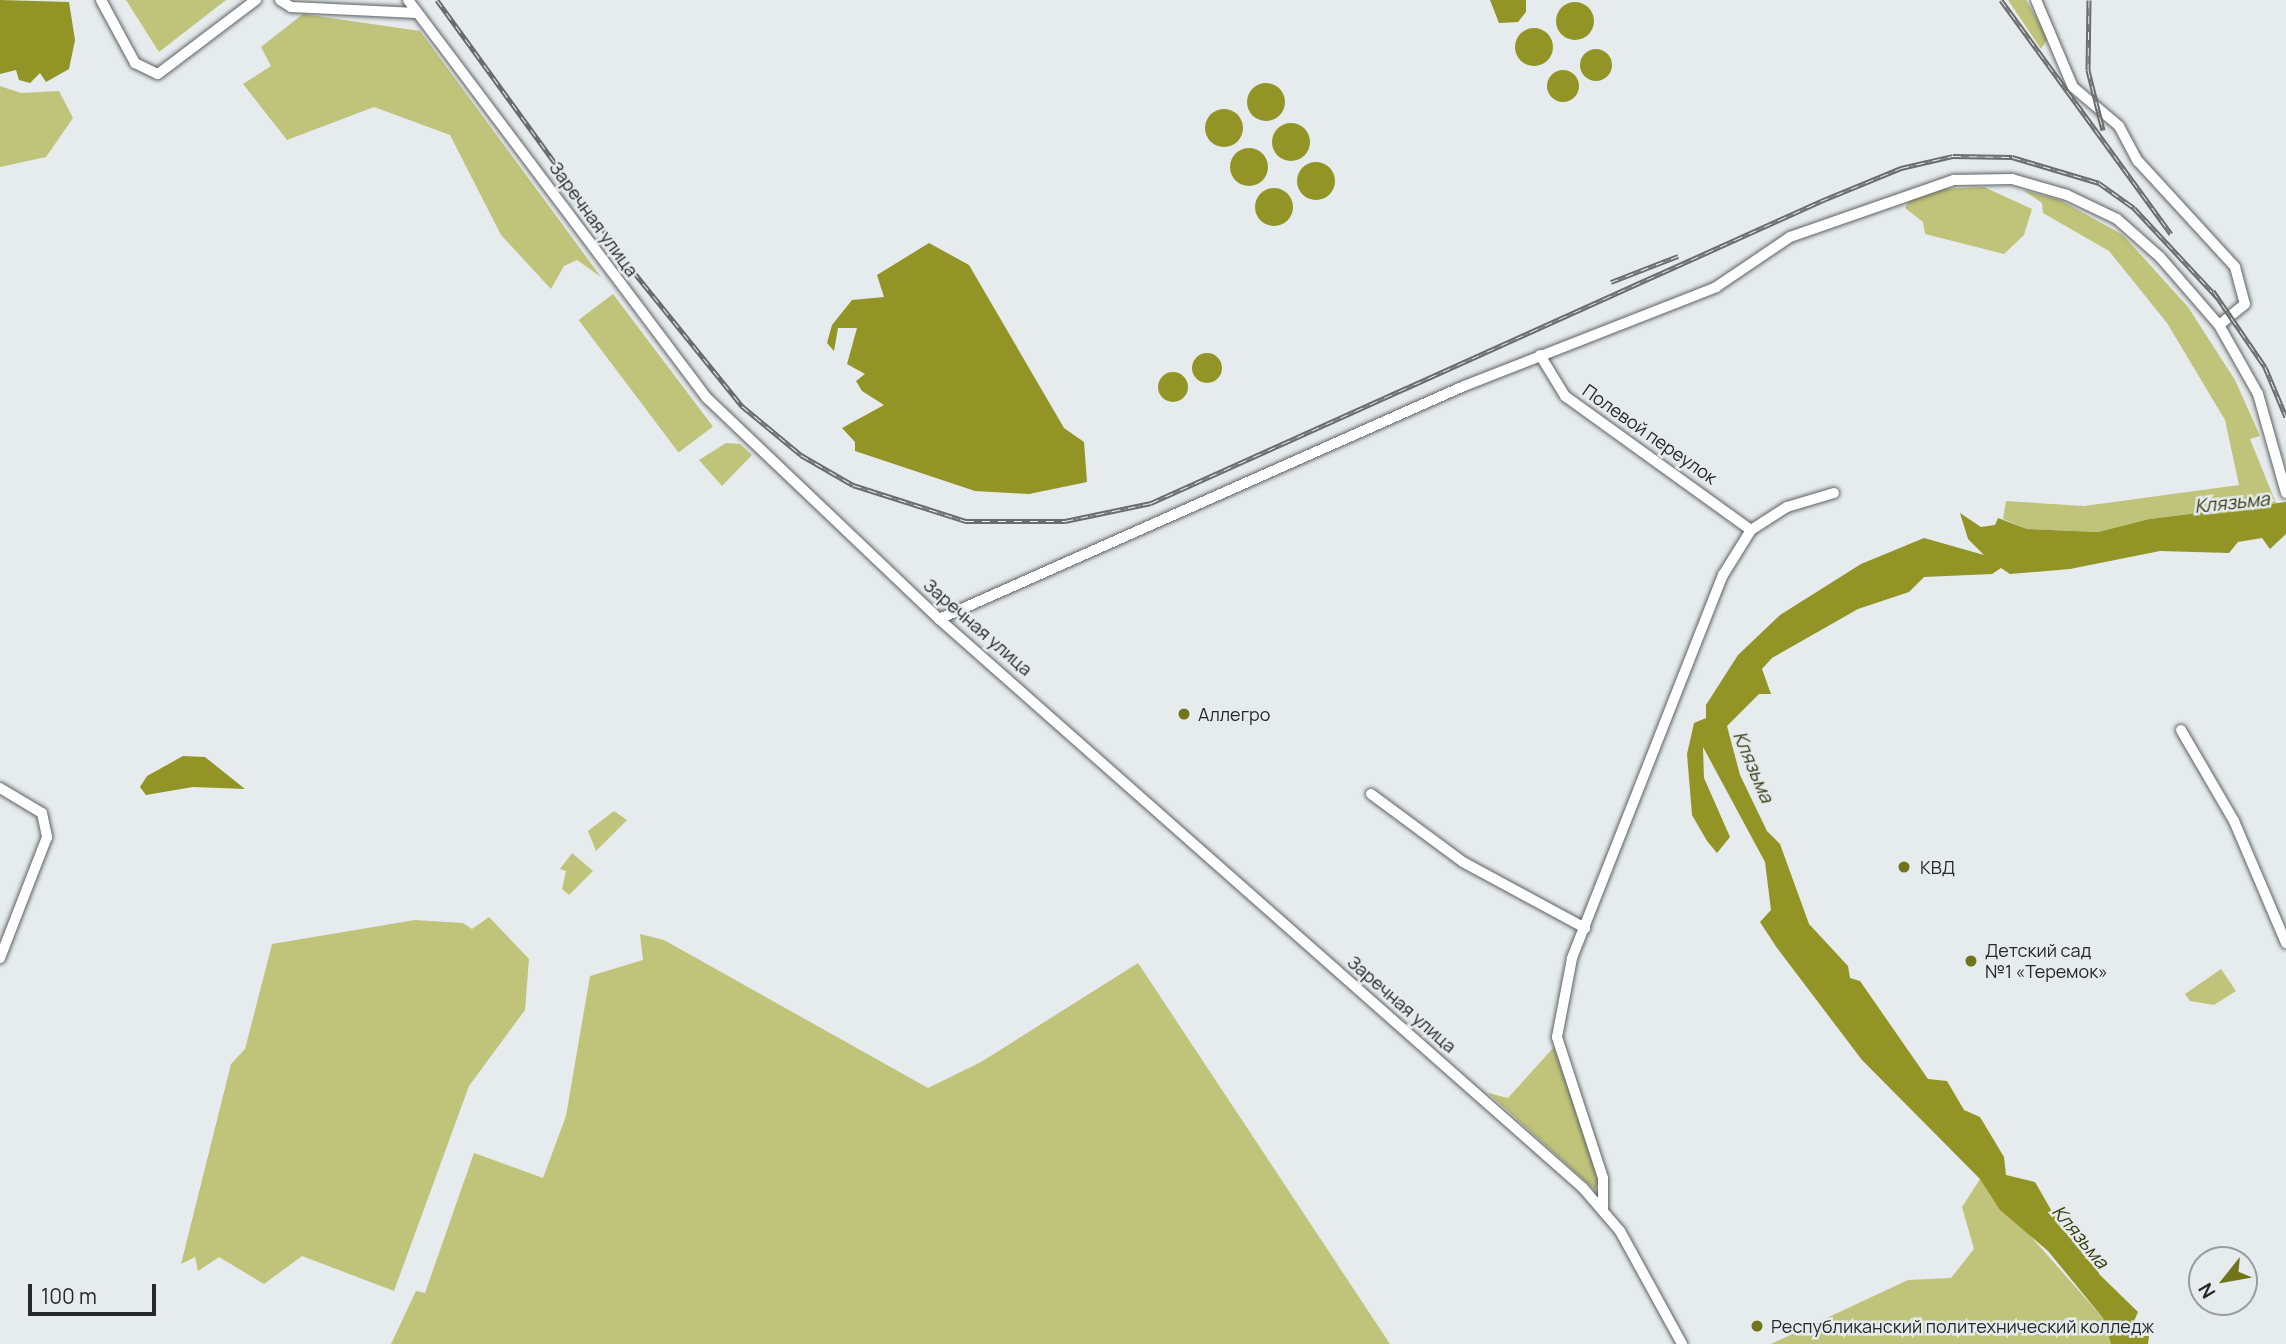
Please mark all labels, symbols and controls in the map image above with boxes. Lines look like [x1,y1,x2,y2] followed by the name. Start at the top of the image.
[545,157,643,281] street label: Заречная улица
[1579,380,1721,488] street label: Полевой переулок
[2193,488,2271,518] water label: Клязьма
[919,574,1037,680] street label: Заречная улица
[1198,703,1270,725] place label: Аллегро
[1176,706,1192,722] marker: Аллегро
[1728,728,1778,806] water label: Клязьма
[1920,856,1955,878] place label: КВД
[1894,857,1914,877] marker: КВД
[1985,940,2108,982] place label: Детский сад №1 «Теремок»
[1343,951,1461,1057] street label: Заречная улица
[1963,953,1979,969] marker: Детский сад №1 «Теремок»
[2047,1201,2113,1273] water label: Клязьма
[2188,1246,2258,1316] north arrow
[32,1270,159,1314] scale bar
[2192,1278,2221,1303] text: N
[41,1282,97,1310] text: 100 m
[1771,1315,2154,1337] place label: Республиканский политехнический колледж
[1749,1318,1765,1334] marker: Республиканский политехнический колледж

